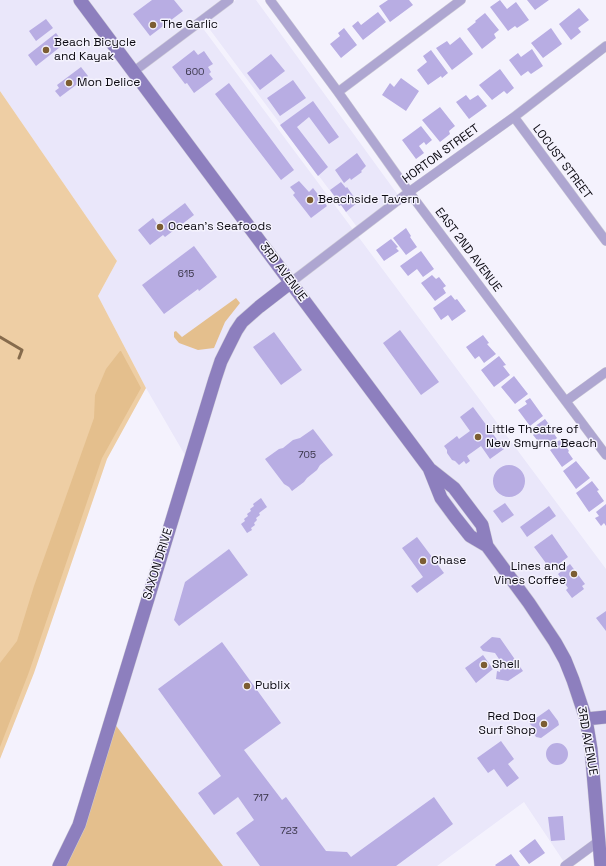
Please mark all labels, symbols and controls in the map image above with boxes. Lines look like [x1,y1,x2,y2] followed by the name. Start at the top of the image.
[161,18,218,32] place label: The Garlic
[148,20,158,30] marker: The Garlic
[54,36,136,64] place label: Beach Bicycle and Kayak
[41,45,51,55] marker: Beach Bicycle and Kayak
[186,66,204,78] house number: 600
[77,76,140,90] place label: Mon Delice
[64,78,74,88] marker: Mon Delice
[400,121,482,187] street label: HORTON STREET
[529,122,595,202] street label: LOCUST STREET
[318,193,419,207] place label: Beachside Tavern
[305,195,315,205] marker: Beachside Tavern
[432,205,504,295] street label: EAST 2ND AVENUE
[168,220,271,234] place label: Ocean's Seafoods
[155,222,165,232] marker: Ocean's Seafoods
[256,240,310,304] street label: 3RD AVENUE
[178,268,194,280] house number: 615
[486,423,597,451] place label: Little Theatre of New Smyrna Beach
[473,432,483,442] marker: Little Theatre of New Smyrna Beach
[298,449,316,461] house number: 705
[140,527,176,601] street label: SAXON DRIVE
[431,554,466,568] place label: Chase
[418,556,428,566] marker: Chase
[494,560,566,588] place label: Lines and Vines Coffee
[569,569,579,579] marker: Lines and Vines Coffee
[492,658,520,672] place label: Shell
[479,660,489,670] marker: Shell
[255,679,290,693] place label: Publix
[242,681,252,691] marker: Publix
[574,705,600,777] street label: 3RD AVENUE
[479,710,536,738] place label: Red Dog Surf Shop
[539,719,549,729] marker: Red Dog Surf Shop
[253,792,269,804] house number: 717
[280,825,298,837] house number: 723

